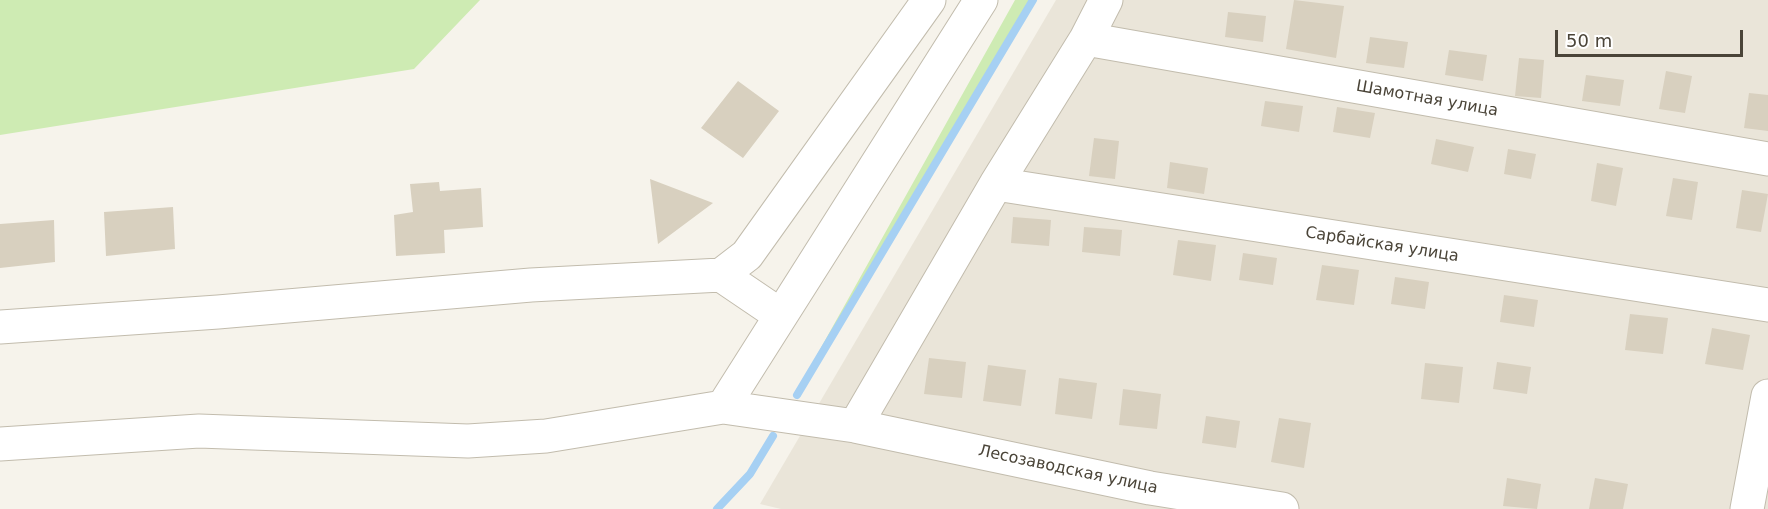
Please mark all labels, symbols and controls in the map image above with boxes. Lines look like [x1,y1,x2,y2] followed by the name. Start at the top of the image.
[1558,18,1746,56] scale bar
[1566,30,1612,51] text: 50 m
[1354,77,1500,121] street label: Шамотная улица
[1304,223,1460,267] street label: Сарбайская улица
[977,442,1159,498] street label: Лесозаводская улица

